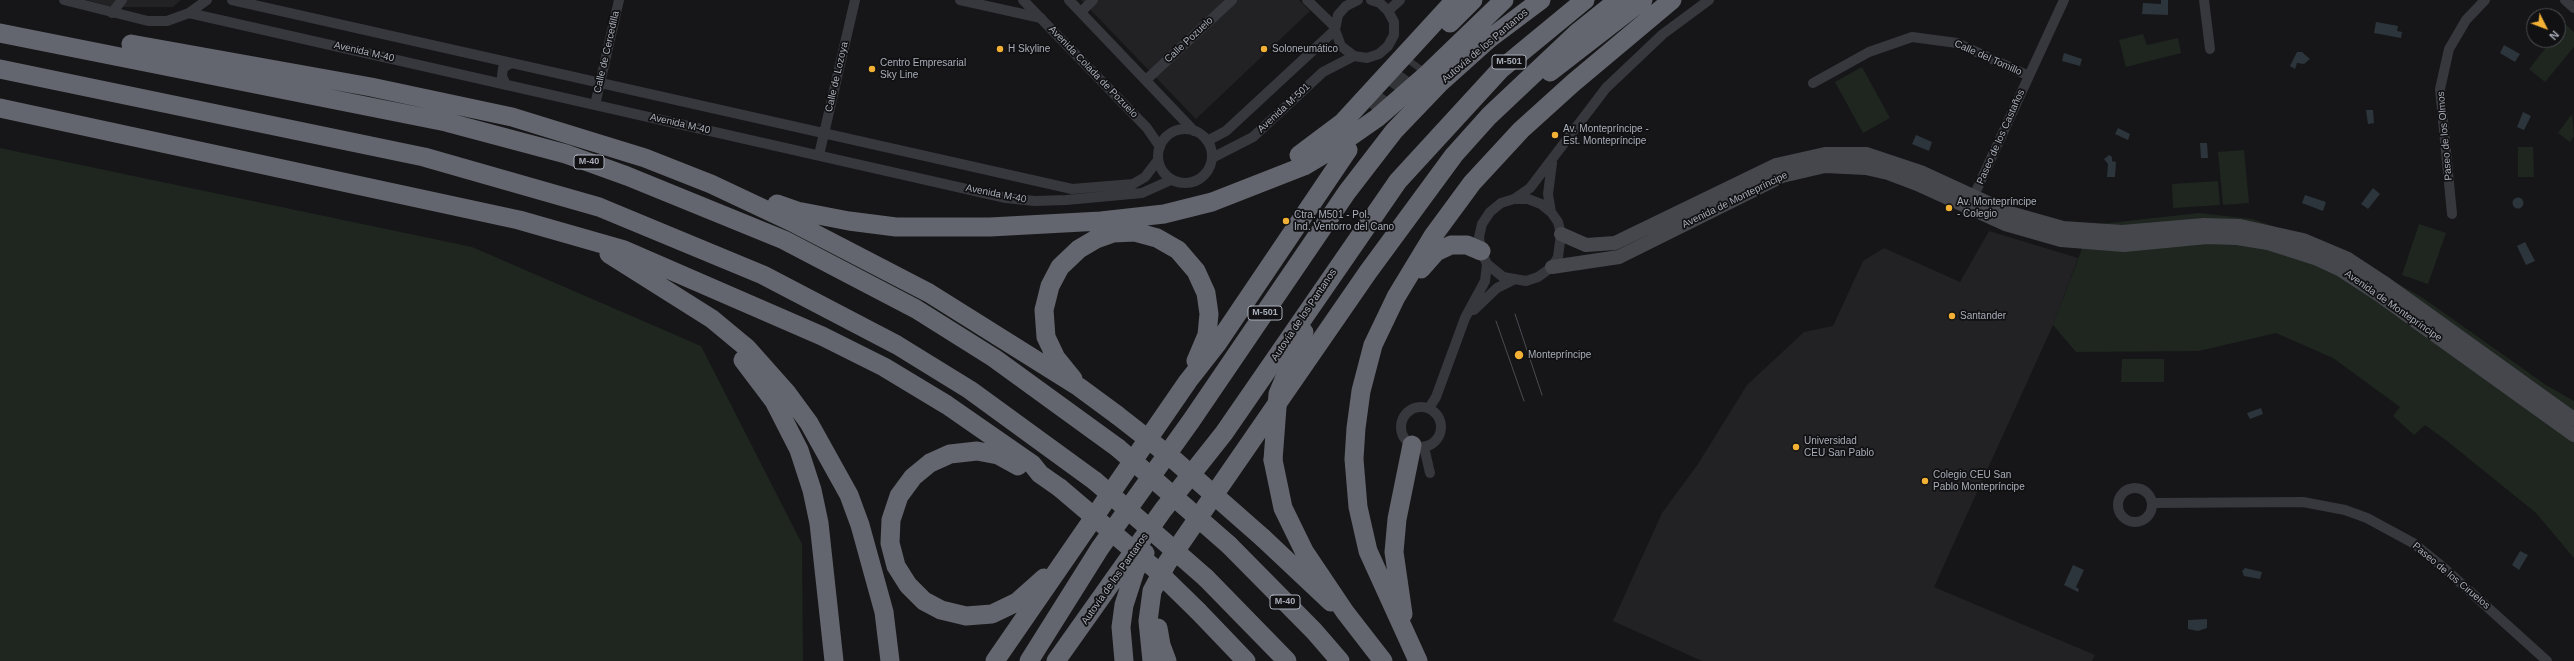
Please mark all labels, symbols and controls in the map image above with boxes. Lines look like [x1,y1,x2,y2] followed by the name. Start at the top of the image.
[1440,7,1530,85] street label: Autovía de los Pantanos
[2526,8,2566,48] north arrow
[592,10,622,94] street label: Calle de Cercedilla
[1162,15,1216,65] street label: Calle Pozuelo
[1046,24,1140,120] street label: Avenida Colada de Pozuelo
[2547,28,2561,42] text: N
[1952,38,2024,78] street label: Calle del Tomillo
[333,39,395,65] street label: Avenida M-40
[823,41,851,113] street label: Calle de Lozoya
[1008,43,1050,55] place label: H Skyline
[1272,43,1338,55] place label: Soloneumático
[995,44,1005,54] marker: H Skyline
[1259,44,1269,54] marker: Soloneumático
[1492,55,1526,69] road number: M-501
[880,57,966,80] place label: Centro Empresarial Sky Line
[867,64,877,74] marker: Centro Empresarial Sky Line
[1255,81,1313,135] street label: Avenida M-501
[1975,88,2027,186] street label: Paseo de los Castaños
[2435,91,2455,181] street label: Paseo de los Olmos
[649,111,711,137] street label: Avenida M-40
[1563,123,1649,146] place label: Av. Montepríncipe - Est. Montepríncipe
[1550,130,1560,140] marker: Av. Montepríncipe - Est. Montepríncipe
[574,155,604,169] road number: M-40
[1680,169,1790,231] street label: Avenida de Montepríncipe
[965,182,1027,206] street label: Avenida M-40
[1957,196,2037,220] place label: Av. Montepríncipe - Colegio
[1944,203,1954,213] marker: Av. Montepríncipe - Colegio
[1294,209,1394,232] place label: Ctra. M501 - Pol. Ind. Ventorro del Cano
[1281,216,1291,226] marker: Ctra. M501 - Pol. Ind. Ventorro del Cano
[1269,267,1339,363] street label: Autovía de los Pantanos
[2342,268,2444,344] street label: Avenida de Montepríncipe
[1248,306,1282,320] road number: M-501
[1960,310,2006,322] place label: Santander
[1947,311,1957,321] marker: Santander
[1513,349,1525,361] marker: Montepríncipe
[1528,349,1591,361] place label: Montepríncipe
[1804,435,1874,458] place label: Universidad CEU San Pablo
[1791,442,1801,452] marker: Universidad CEU San Pablo
[1933,469,2025,492] place label: Colegio CEU San Pablo Montepríncipe
[1920,476,1930,486] marker: Colegio CEU San Pablo Montepríncipe
[1079,531,1151,627] street label: Autovía de los Pantanos
[2410,540,2492,612] street label: Paseo de los Ciruelos
[1270,595,1300,609] road number: M-40

